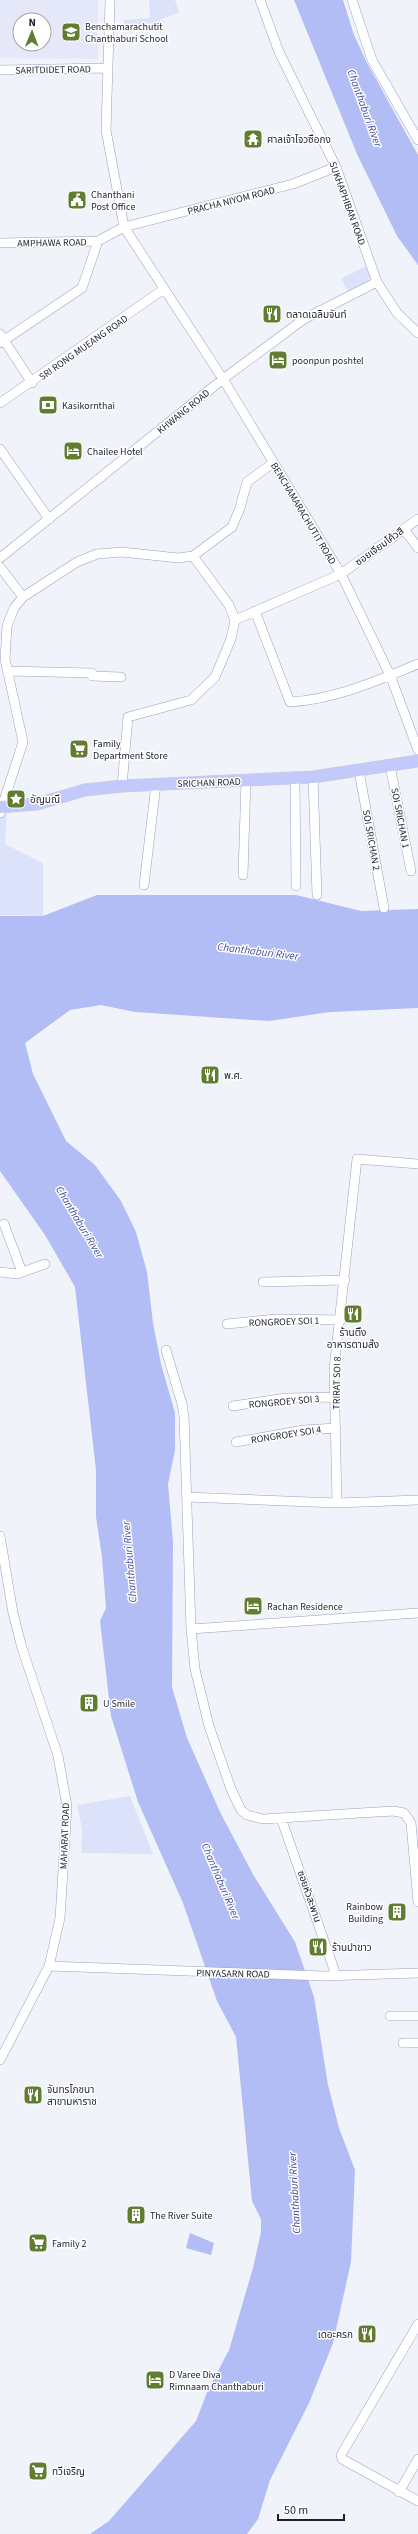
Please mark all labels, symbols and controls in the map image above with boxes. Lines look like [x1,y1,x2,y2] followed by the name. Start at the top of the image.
[12,12,52,52] north arrow
[28,15,36,30] text: N
[85,20,169,46] place label: Benchamarachutit Chanthaburi School
[60,21,82,43] school or university icon: Benchamarachutit Chanthaburi School
[15,62,91,78] street label: SARITDIDET ROAD
[344,67,386,150] water label: Chanthaburi River
[242,128,264,150] temple icon: ศาลเจ้าโจวซือกง
[267,133,331,147] place label: ศาลเจ้าโจวซือกง
[325,160,369,247] street label: SUKHAPHIBAN ROAD
[186,183,276,219] street label: PRACHA NIYOM ROAD
[91,188,135,214] place label: Chanthani Post Office
[66,189,88,211] public building icon: Chanthani Post Office
[17,235,87,251] street label: AMPHAWA ROAD
[261,303,283,325] restaurant icon: ตลาดเฉลิมจันท์
[286,308,347,322] place label: ตลาดเฉลิมจันท์
[36,312,131,384] street label: SRI RONG MUEANG ROAD
[267,349,289,371] hotel icon: poonpun poshtel
[292,354,364,368] place label: poonpun poshtel
[154,386,213,437] street label: KHWANG ROAD
[37,394,59,416] bank icon: Kasikornthai
[62,399,115,413] place label: Kasikornthai
[62,440,84,462] hotel icon: Chailee Hotel
[87,445,143,459] place label: Chailee Hotel
[267,460,339,567] street label: BENCHAMARACHUTIT ROAD
[352,524,407,569] street label: ซอยเจียมโค้วสี
[93,737,168,763] place label: Family Department Store
[68,738,90,760] supermarket icon: Family Department Store
[177,775,241,791] street label: SRICHAN ROAD
[387,787,413,850] street label: SOI SRICHAN 1
[5,788,27,810] place icon: อัญมณี
[30,793,60,807] place label: อัญมณี
[359,809,383,872] street label: SOI SRICHAN 2
[217,939,301,964] water label: Chanthaburi River
[199,1064,221,1086] restaurant icon: พ.ศ.
[224,1069,242,1083] place label: พ.ศ.
[52,1183,108,1262] water label: Chanthaburi River
[342,1303,364,1325] restaurant icon: ร้านติ๊ง อาหารตามสั่ง
[248,1314,320,1330] street label: RONGROEY SOI 1
[327,1326,379,1352] place label: ร้านติ๊ง อาหารตามสั่ง
[330,1356,344,1410] street label: TRIRAT SOI 8
[248,1392,320,1412] street label: RONGROEY SOI 3
[250,1423,322,1447] street label: RONGROEY SOI 4
[118,1519,141,1603] water label: Chanthaburi River
[242,1595,264,1617] hotel icon: Rachan Residence
[267,1600,343,1614] place label: Rachan Residence
[78,1692,100,1714] building icon: U Smile
[103,1697,135,1711] place label: U Smile
[57,1803,73,1869] street label: MAHARAT ROAD
[198,1841,244,1923] water label: Chanthaburi River
[294,1868,325,1924] street label: ซอยหัวสะพาน
[346,1900,383,1926] place label: Rainbow Building
[386,1901,408,1923] building icon: Rainbow Building
[307,1936,329,1958] restaurant icon: ร้านปาขาว
[332,1941,372,1955] place label: ร้านปาขาว
[196,1966,270,1982] street label: PINYASARN ROAD
[47,2083,97,2109] place label: จันทรโภชนา สาขามหาราช
[22,2084,44,2106] restaurant icon: จันทรโภชนา สาขามหาราช
[285,2151,304,2234] water label: Chanthaburi River
[125,2204,147,2226] building icon: The River Suite
[150,2209,212,2223] place label: The River Suite
[27,2232,49,2254] supermarket icon: Family 2
[52,2237,87,2251] place label: Family 2
[356,2323,378,2345] restaurant icon: เดอะครก
[318,2328,353,2342] place label: เดอะครก
[169,2368,264,2394] place label: D Varee Diva Rimnaam Chanthaburi
[144,2369,166,2391] hotel icon: D Varee Diva Rimnaam Chanthaburi
[27,2460,49,2482] supermarket icon: ทวีเจริญ
[52,2465,85,2479] place label: ทวีเจริญ
[278,2496,344,2522] scale bar
[284,2502,308,2519] text: 50 m

